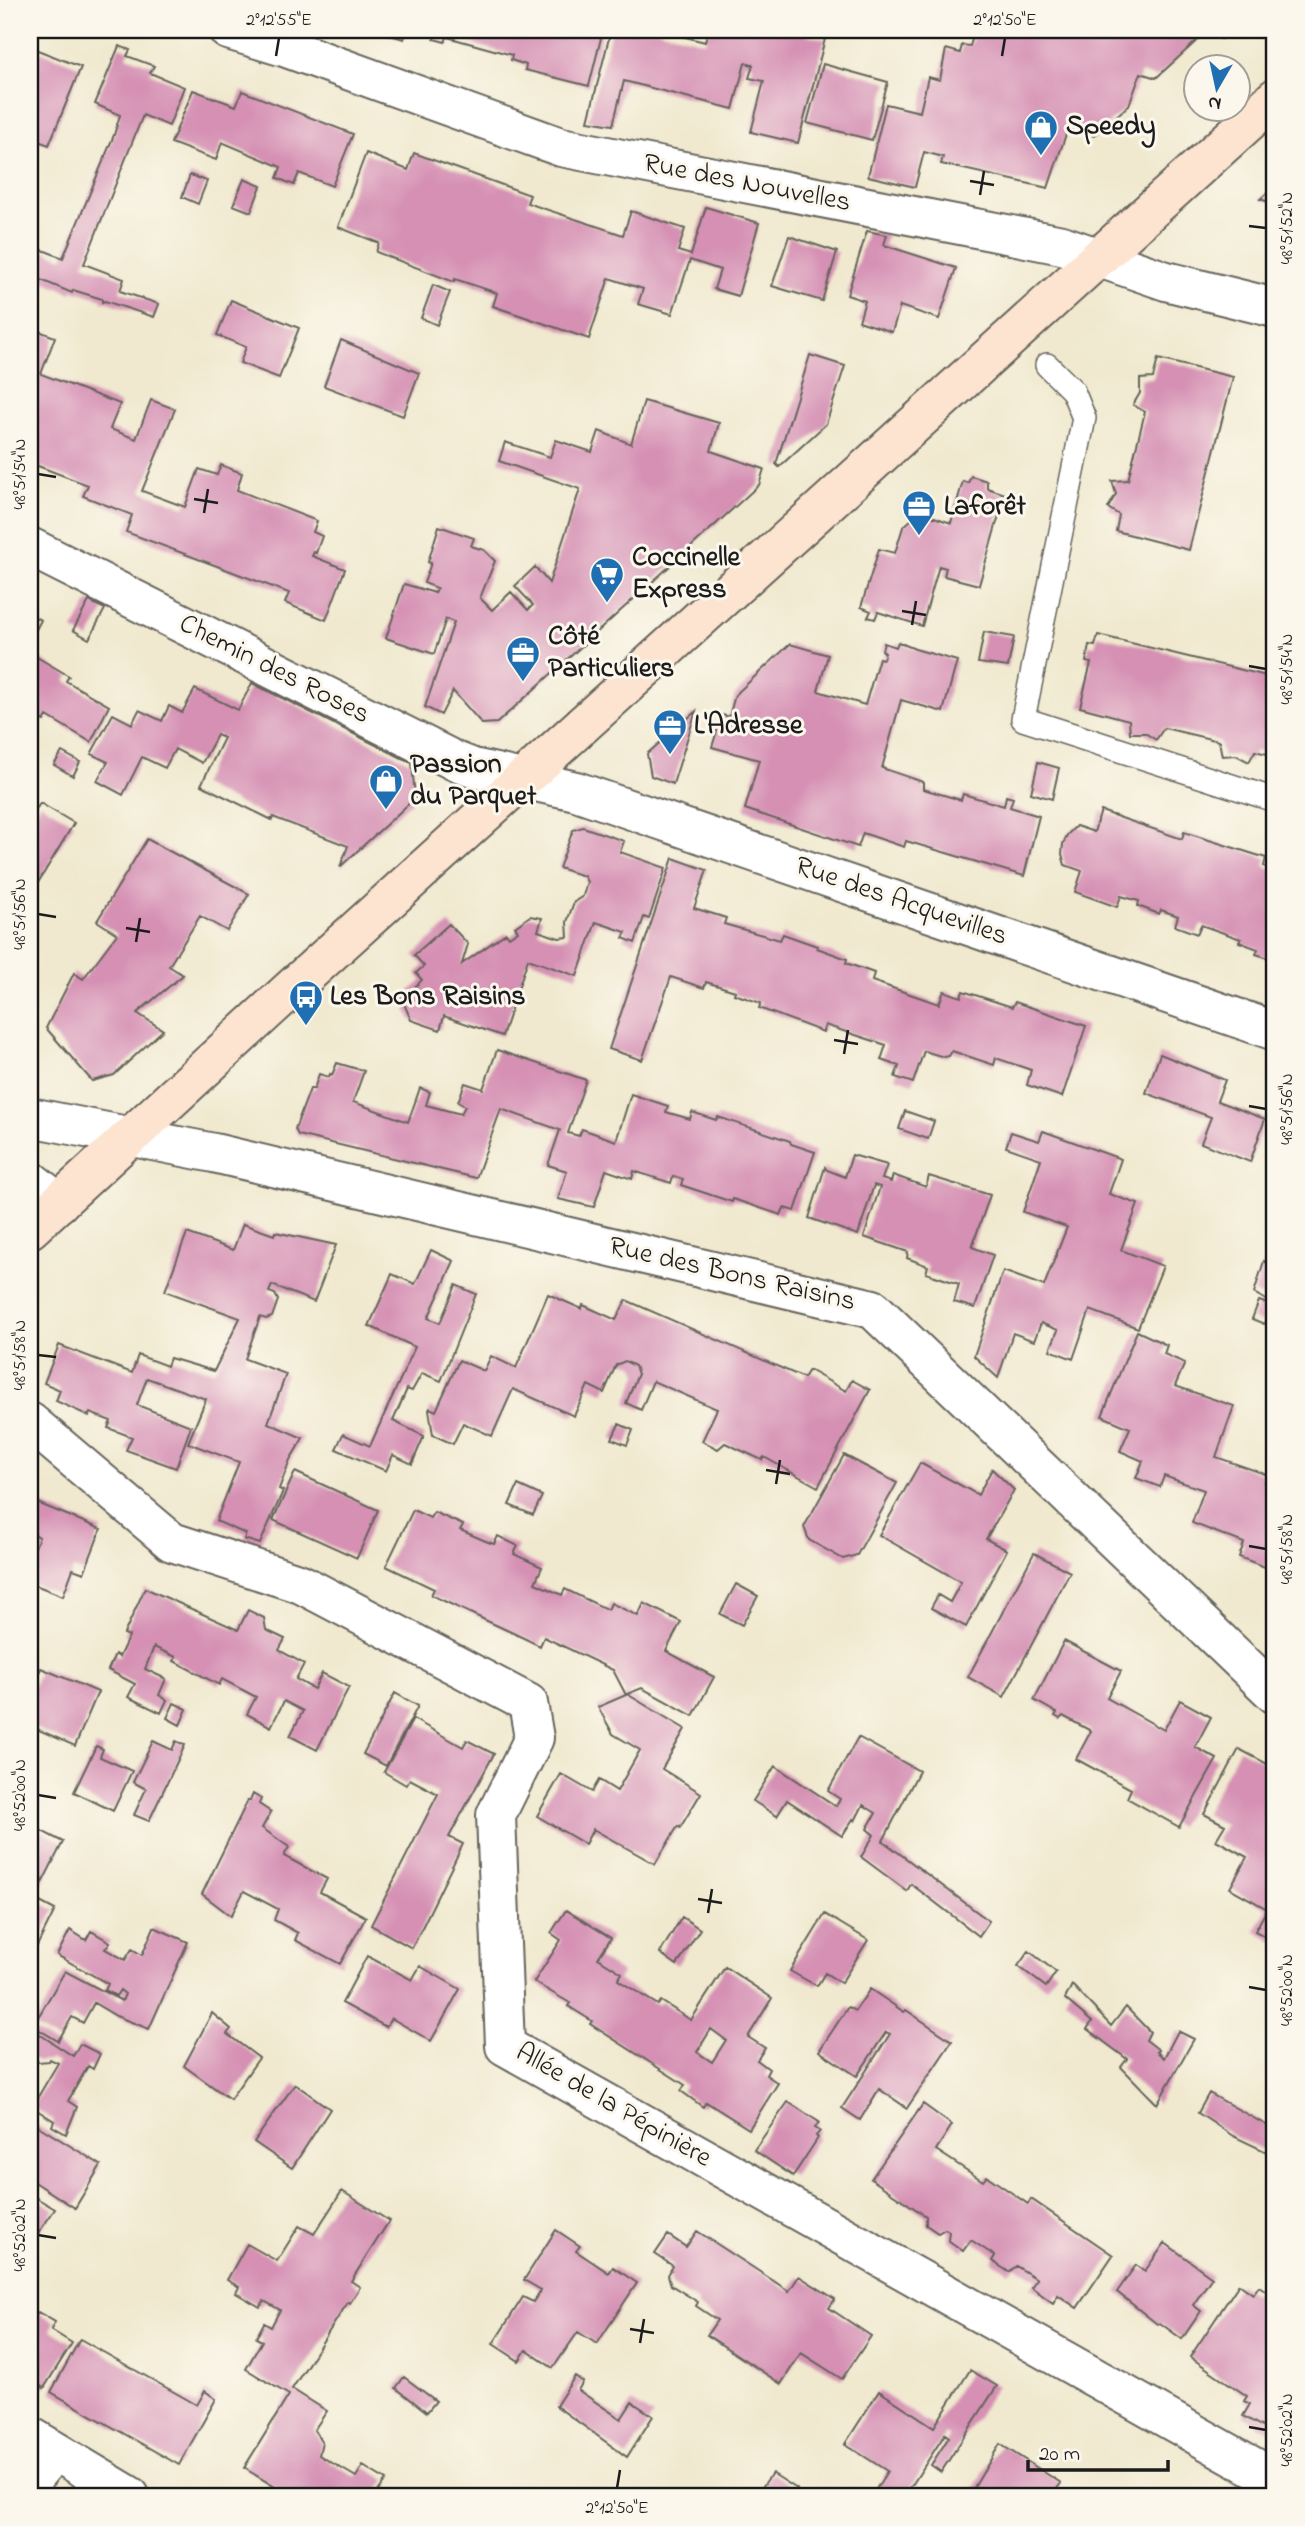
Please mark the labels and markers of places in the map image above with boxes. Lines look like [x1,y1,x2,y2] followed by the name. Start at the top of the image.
[1066,107,1156,148] place label: Speedy
[1022,108,1060,157] shop icon: Speedy
[944,487,1027,528] place label: Laforêt
[900,488,938,537] office icon: Laforêt
[632,538,742,611] place label: Coccinelle Express
[588,555,626,604] supermarket icon: Coccinelle Express
[548,617,674,690] place label: Côté Particuliers
[504,634,542,683] office icon: Côté Particuliers
[694,706,804,747] place label: L'Adresse
[651,707,689,756] office icon: L'Adresse
[410,745,537,818] place label: Passion du Parquet
[367,762,405,811] shop icon: Passion du Parquet
[330,977,526,1018] place label: Les Bons Raisins
[287,978,325,1027] bus stop icon: Les Bons Raisins

